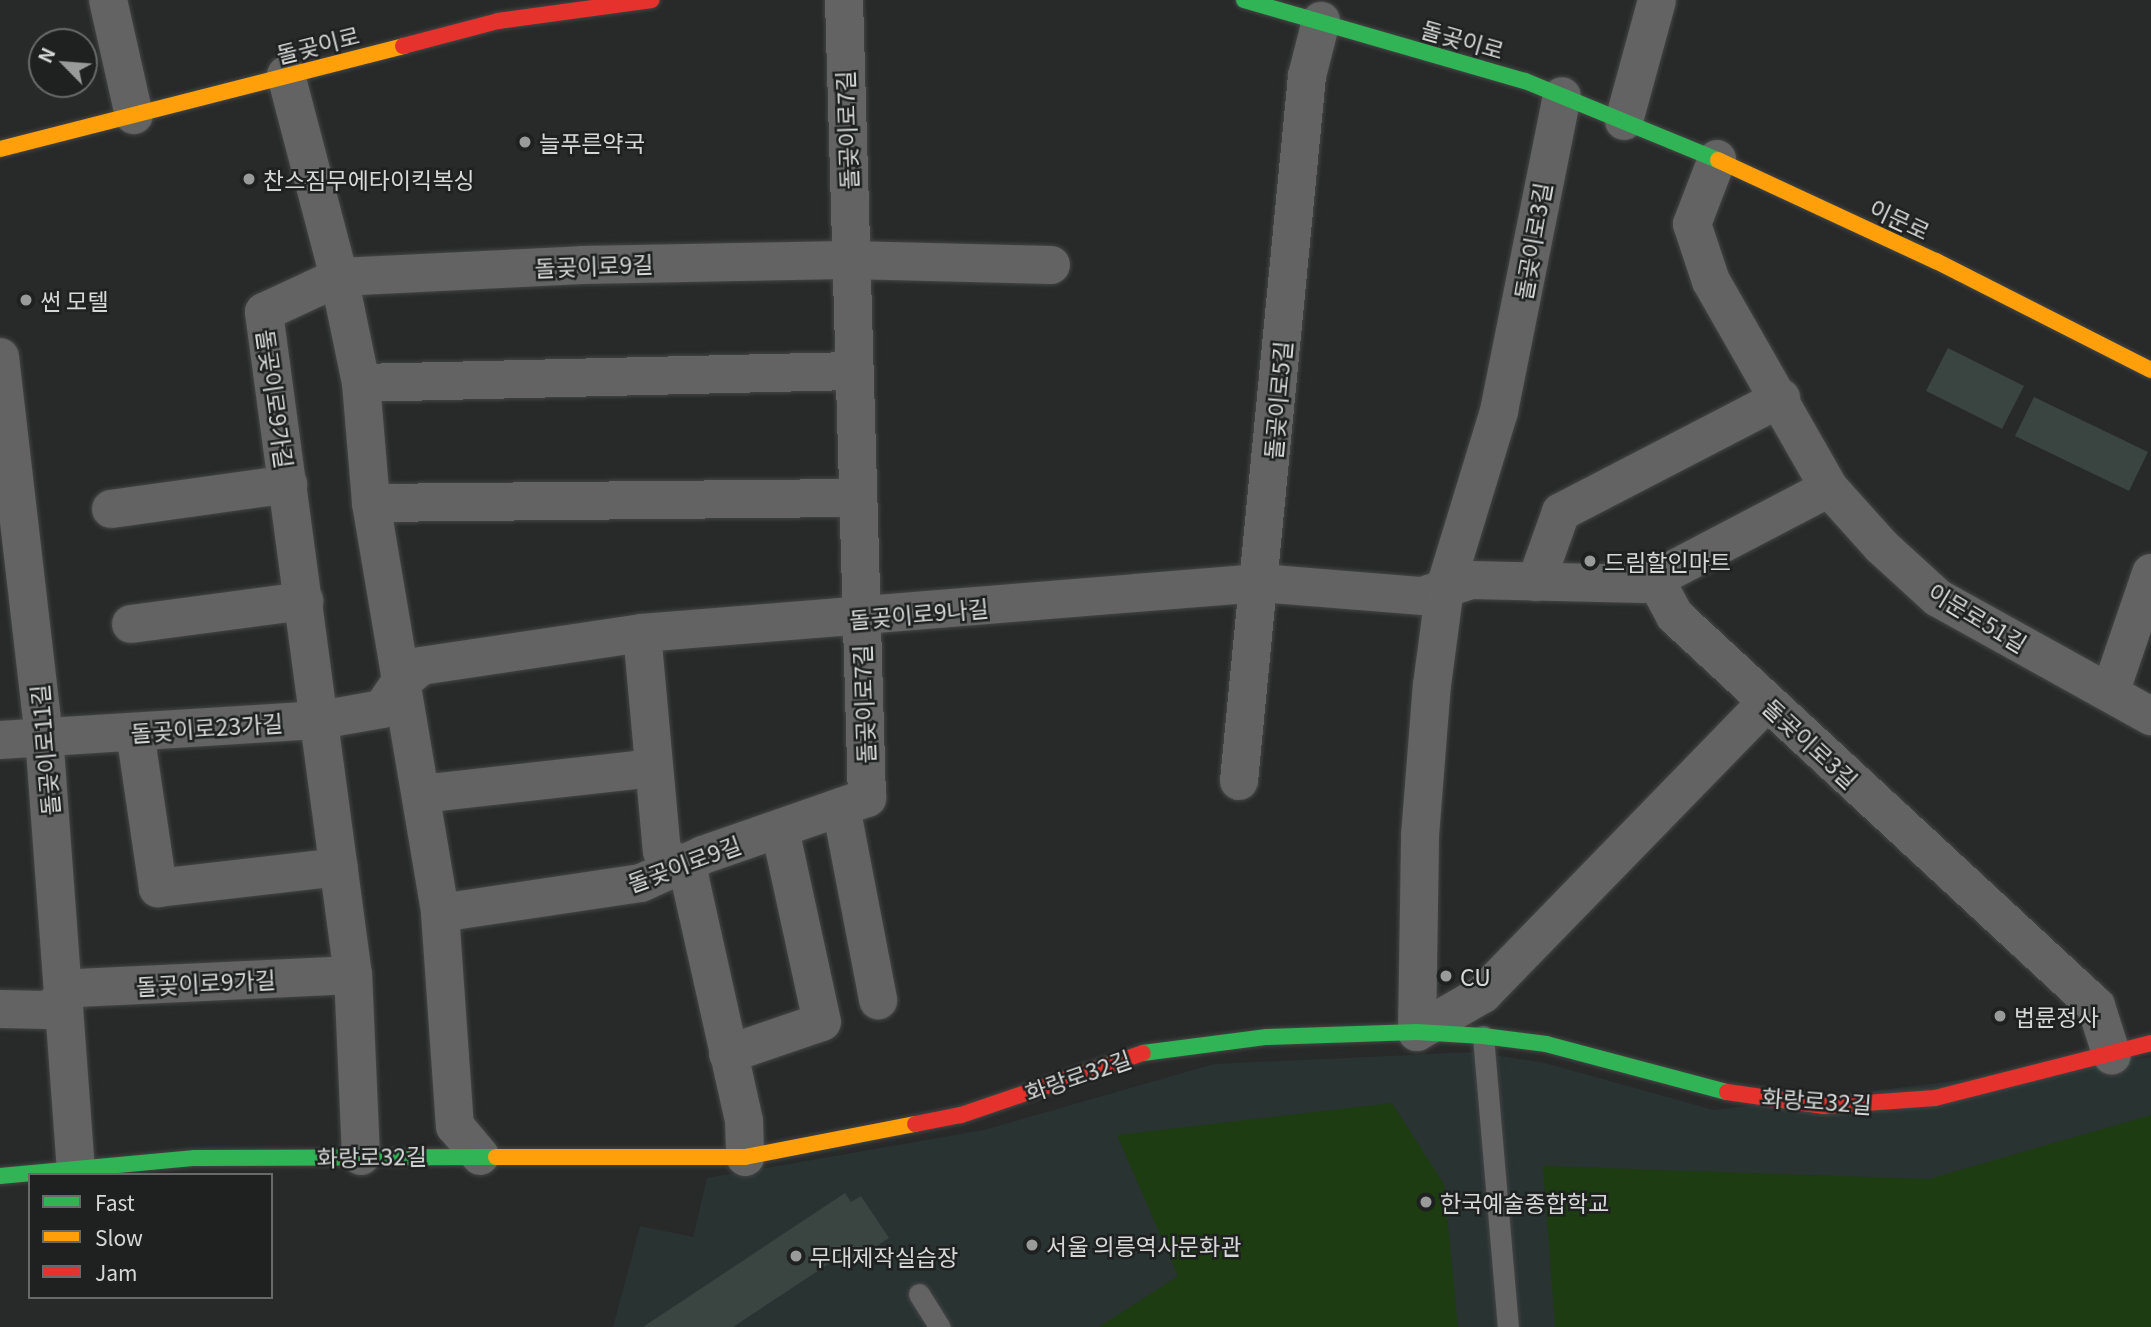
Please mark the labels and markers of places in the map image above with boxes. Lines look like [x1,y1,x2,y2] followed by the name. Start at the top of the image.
[539,128,645,156] place label: 늘푸른약국
[517,134,533,150] marker: 늘푸른약국
[263,165,475,193] place label: 찬스짐무에타이킥복싱
[241,171,257,187] marker: 찬스짐무에타이킥복싱
[40,286,109,314] place label: 썬 모텔
[18,292,34,308] marker: 썬 모텔
[1604,547,1731,575] place label: 드림할인마트
[1582,553,1598,569] marker: 드림할인마트
[1460,962,1491,990] place label: CU
[1438,968,1454,984] marker: CU
[2014,1002,2099,1030] place label: 법륜정사
[1992,1008,2008,1024] marker: 법륜정사
[1440,1188,1609,1216] place label: 한국예술종합학교
[1418,1194,1434,1210] marker: 한국예술종합학교
[1046,1231,1242,1259] place label: 서울 의릉역사문화관
[1024,1237,1040,1253] marker: 서울 의릉역사문화관
[810,1242,958,1270] place label: 무대제작실습장
[788,1248,804,1264] marker: 무대제작실습장

